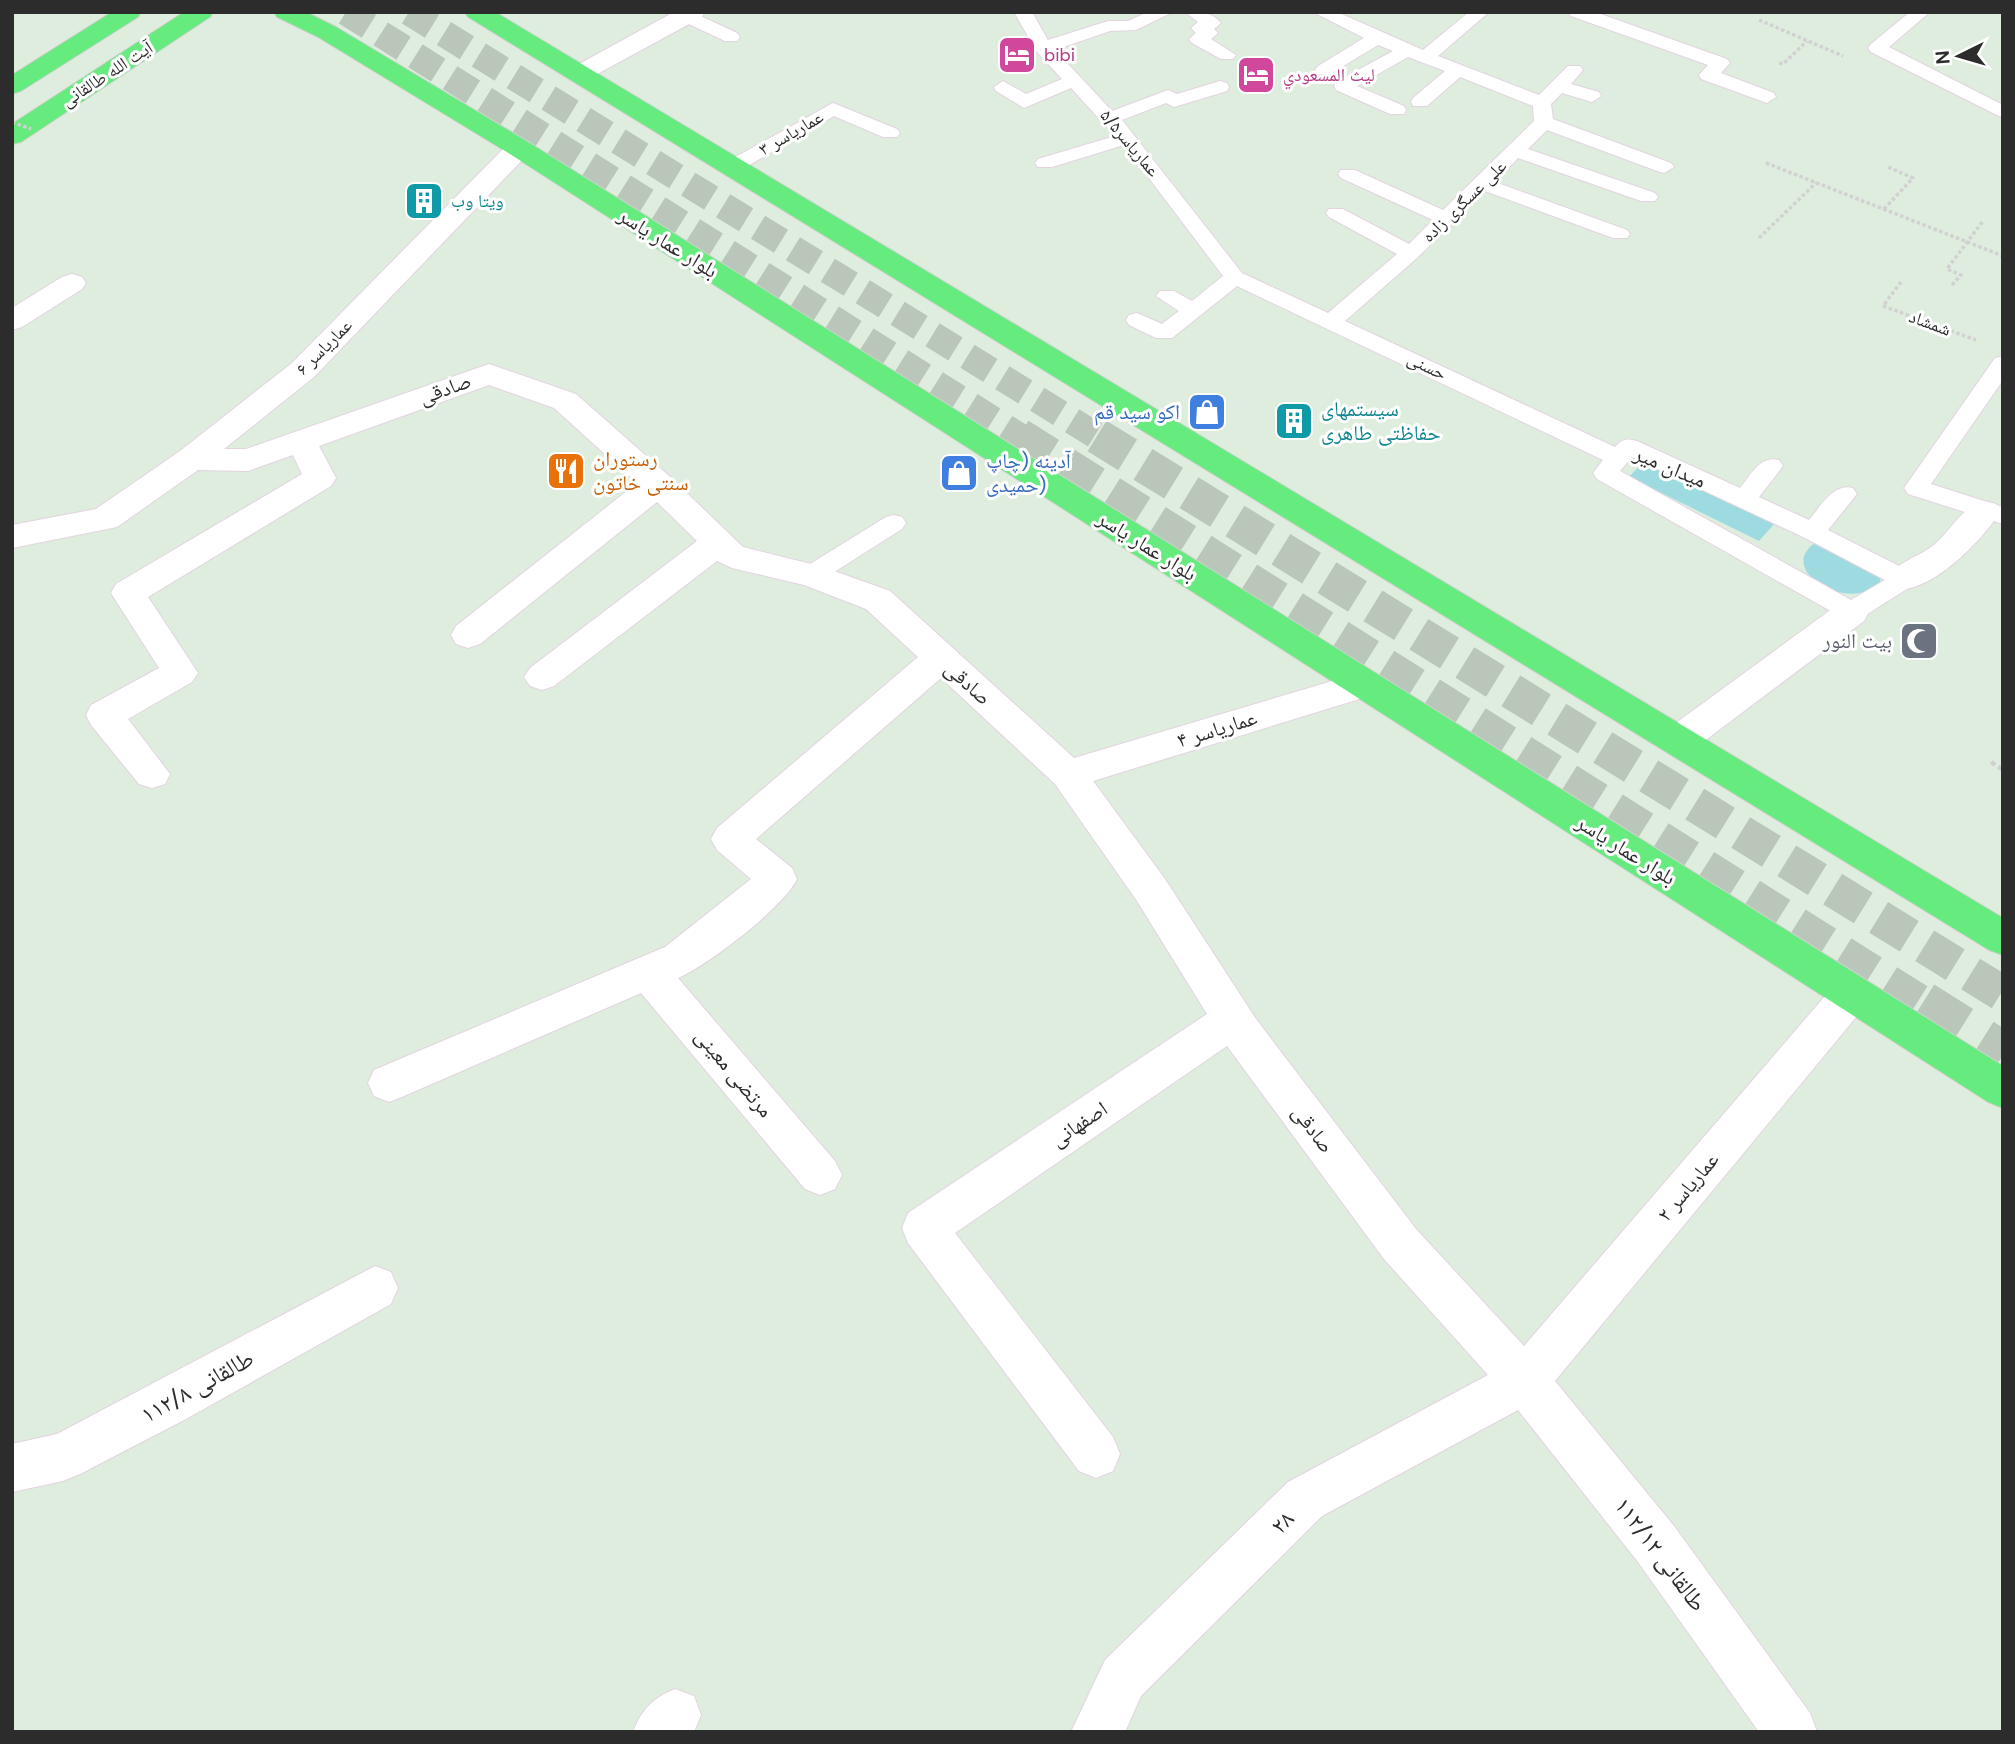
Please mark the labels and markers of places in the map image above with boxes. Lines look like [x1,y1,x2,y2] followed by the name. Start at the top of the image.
[996,34,1038,76] hotel icon: bibi
[1044,43,1075,67] place label: bibi
[1235,54,1277,96] hotel icon: ليث المسعودي
[1283,63,1375,90] place label: ليث المسعودي
[403,180,445,222] building icon: ویتا وب
[451,189,504,213] place label: ویتا وب
[1186,391,1228,433] shop icon: اکو سید قم
[1321,395,1441,447] place label: سیستمهای حفاظتی طاهری
[1094,398,1180,426] place label: اکو سید قم
[1273,400,1315,442] building icon: سیستمهای حفاظتی طاهری
[593,445,689,497] place label: رستوران سنتی خاتون
[986,447,1071,499] place label: آدینه (چاپ حمیدی)
[545,450,587,492] restaurant icon: رستوران سنتی خاتون
[938,452,980,494] shop icon: آدینه (چاپ حمیدی)
[1898,620,1940,662] mosque icon: بیت النور
[1821,627,1892,655] place label: بیت النور

